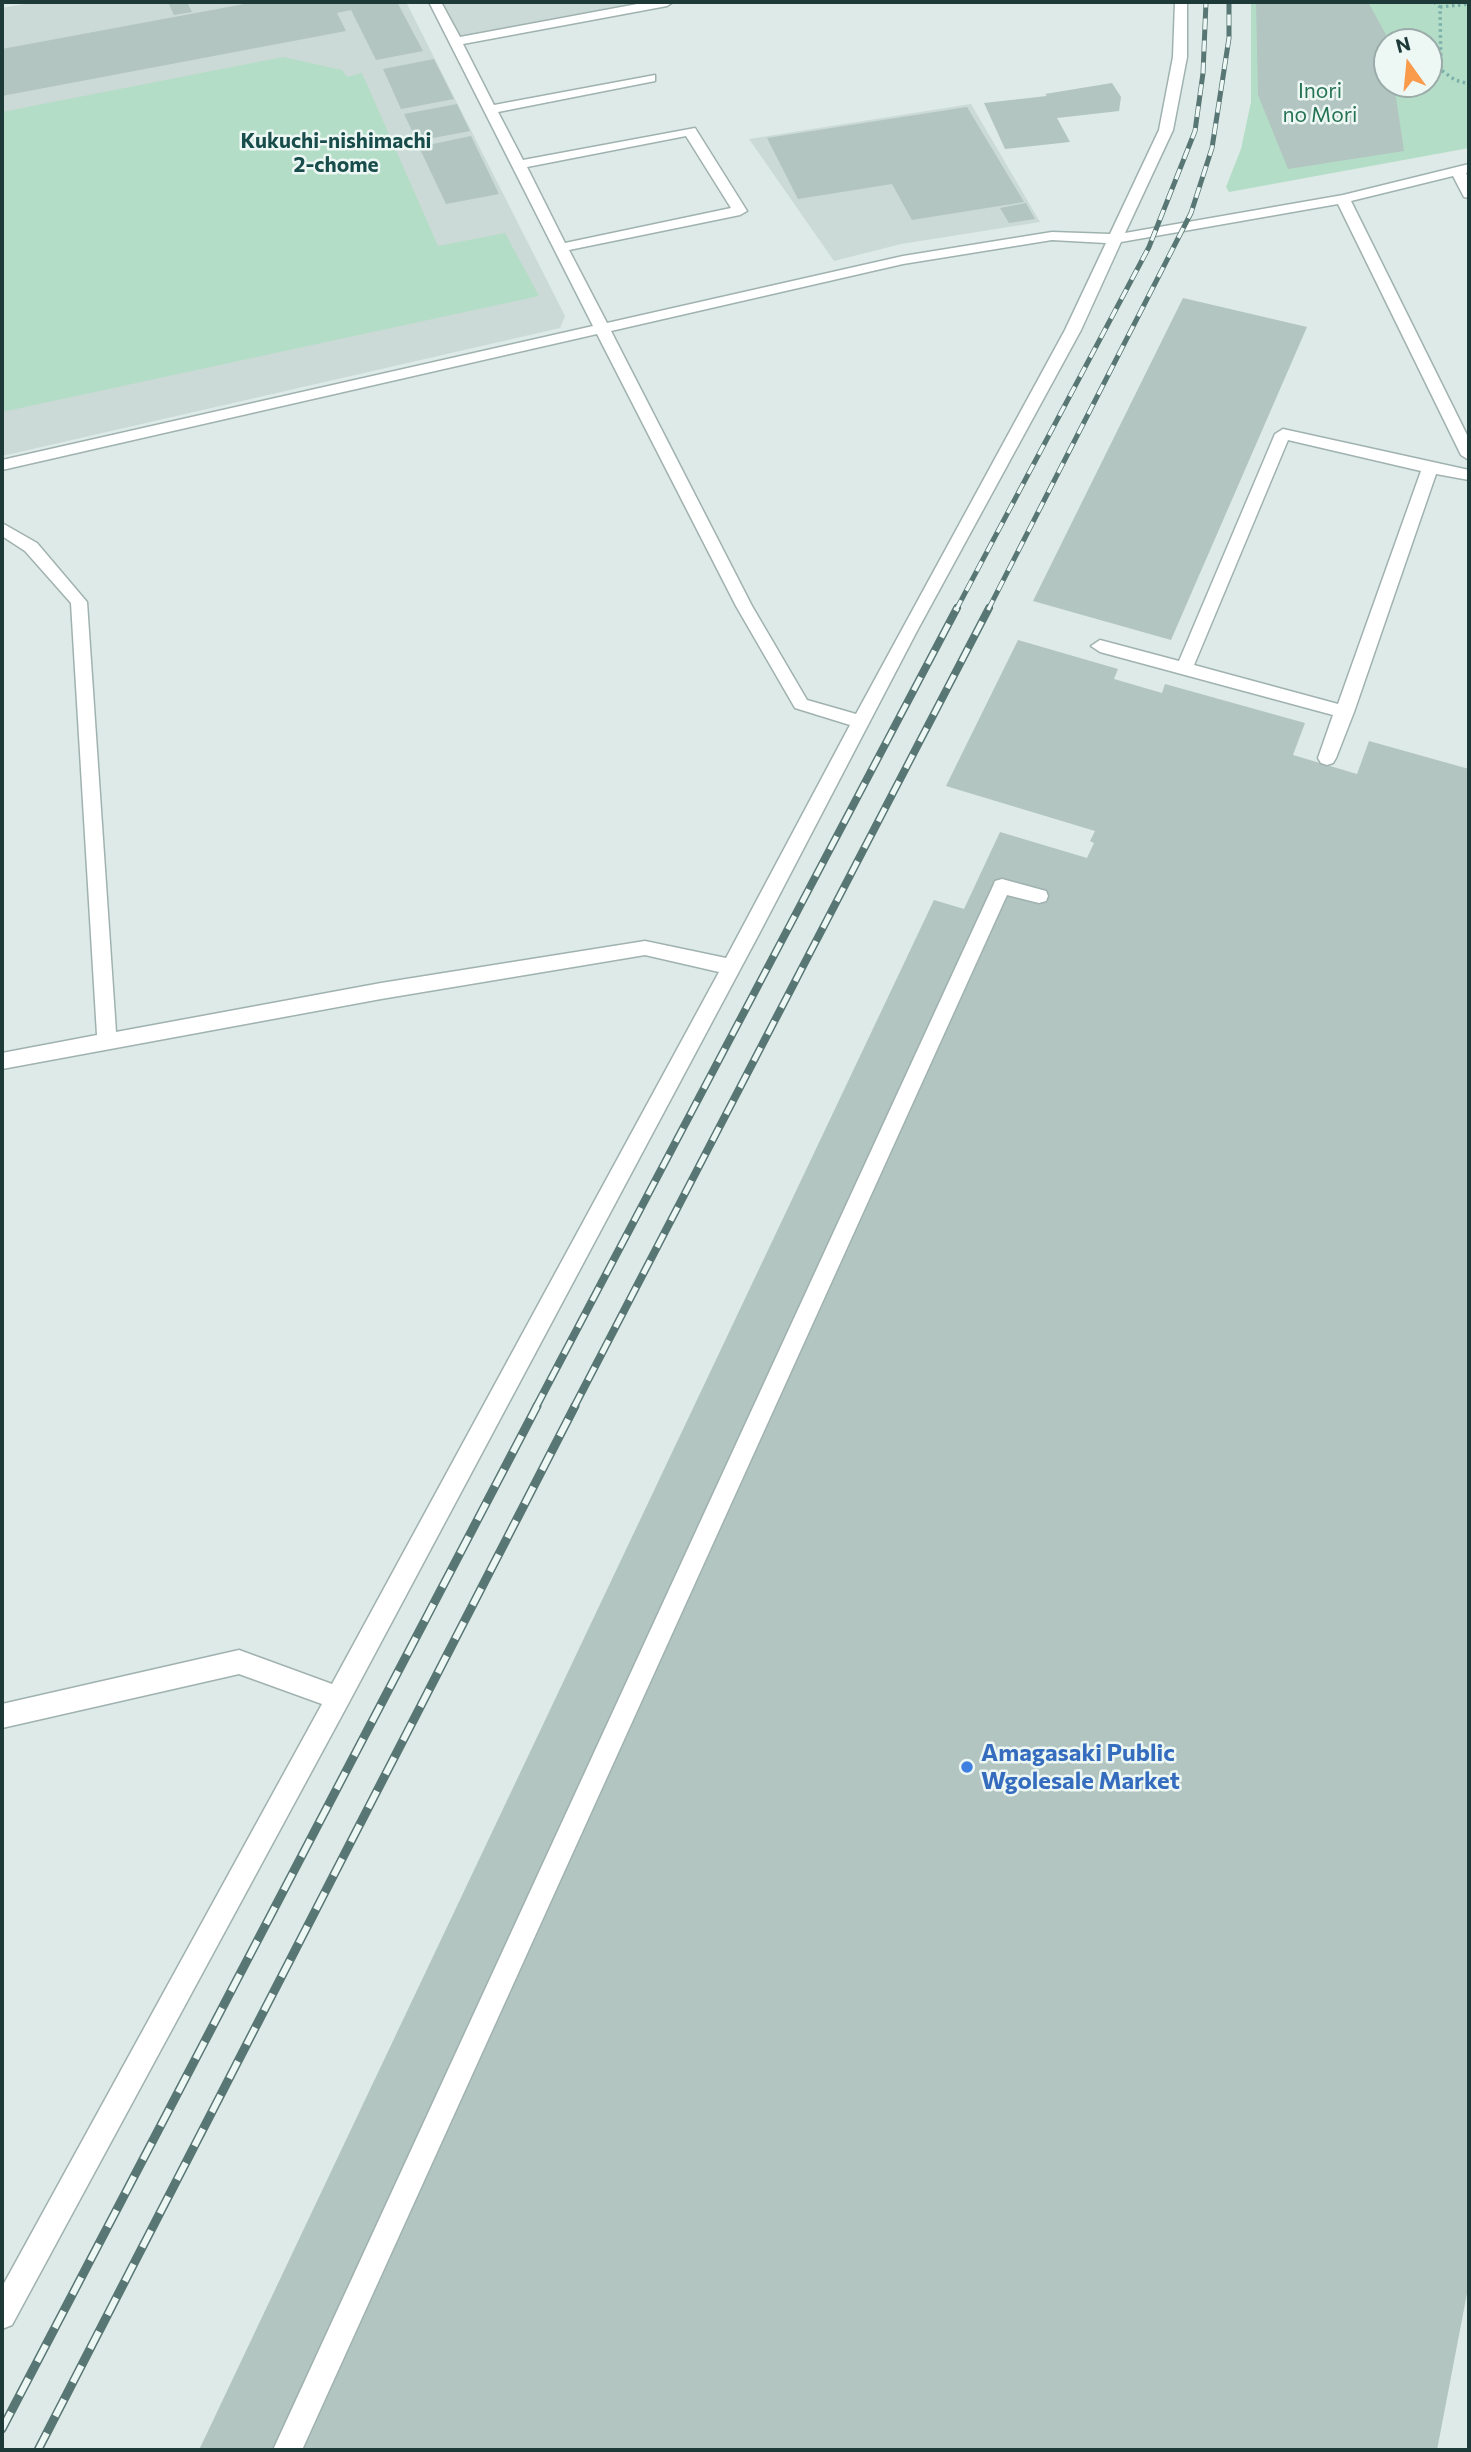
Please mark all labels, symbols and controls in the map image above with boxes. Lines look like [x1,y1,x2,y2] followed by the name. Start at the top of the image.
[1373,28,1443,98] north arrow
[1393,31,1413,57] text: N
[1283,78,1357,128] park label: Inori no Mori
[241,128,431,178] district label: Kukuchi-nishimachi 2-chome
[981,1739,1180,1795] place label: Amagasaki Public Wgolesale Market
[959,1759,975,1775] marker: Amagasaki Public Wgolesale Market

